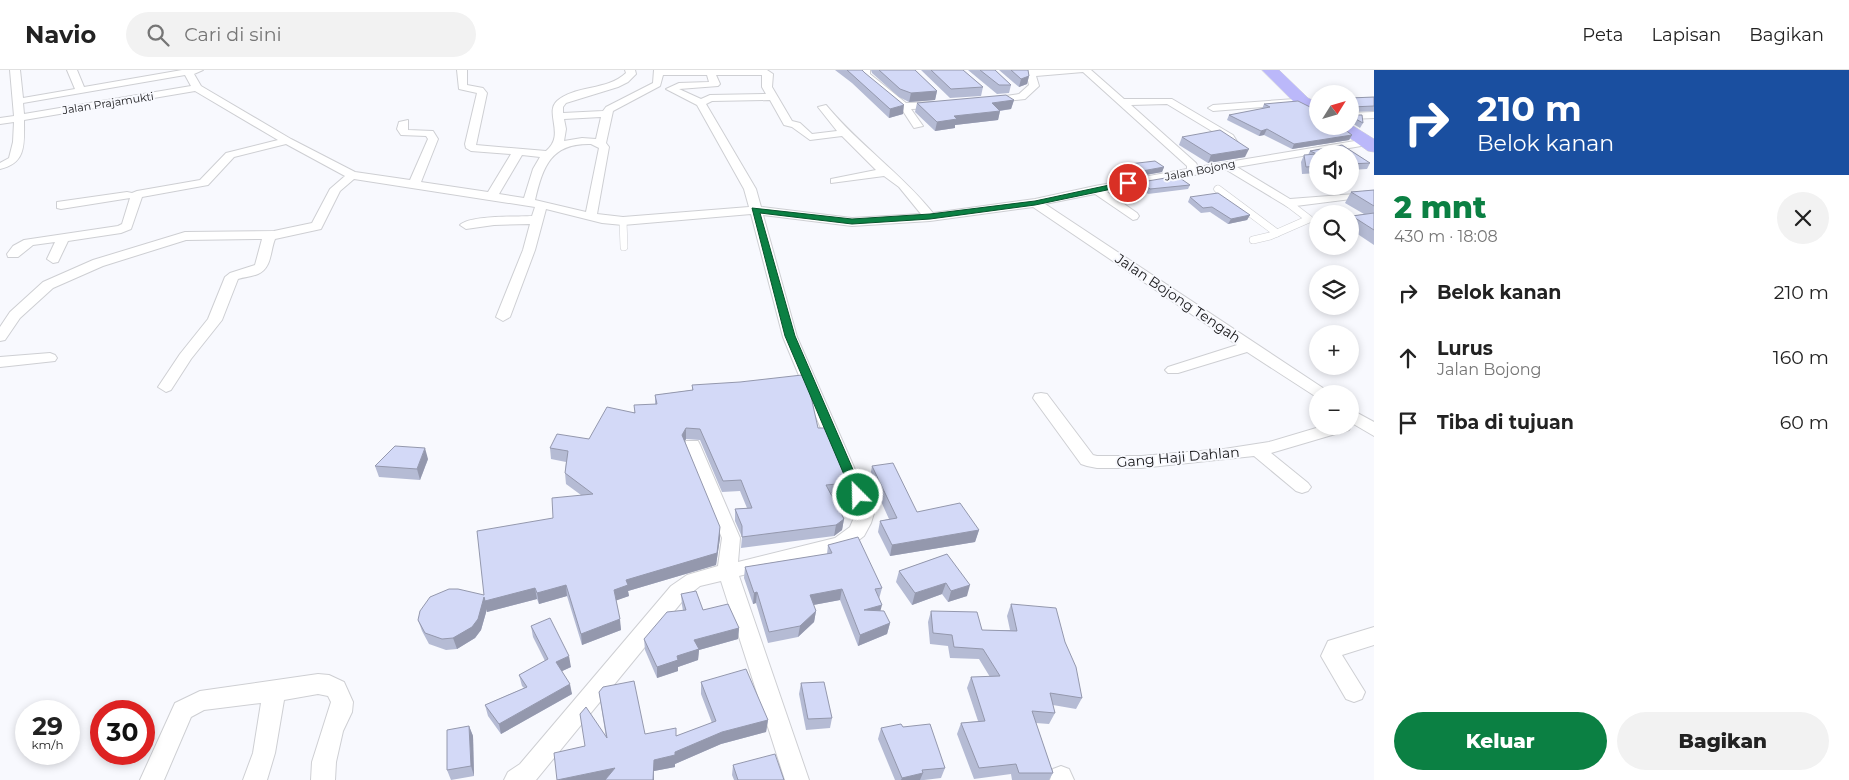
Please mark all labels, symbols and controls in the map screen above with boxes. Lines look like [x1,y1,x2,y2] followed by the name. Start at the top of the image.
[126,12,476,57] search box
[25,20,96,49] text: Navio
[144,21,172,49] icon: search
[184,23,282,46] text: Cari di sini
[1582,24,1623,46] text: Peta
[1651,24,1721,46] text: Lapisan
[1749,24,1824,46] text: Bagikan
[1309,85,1359,135] north arrow
[1309,85,1359,435] map controls
[1477,87,1582,130] text: 210 m
[60,89,155,117] street label: Jalan Prajamukti
[1394,90,1459,155] icon: right
[1477,130,1614,157] text: Belok kanan
[1309,145,1359,195] button: sound
[1162,156,1237,184] street label: Jalan Bojong
[1107,162,1149,204] pin
[1114,169,1142,197] icon: arrive
[1394,189,1486,226] text: 2 mnt
[1777,192,1829,244] button: close
[1309,205,1359,255] button: search
[1394,227,1498,246] text: 430 m · 18:08
[1111,249,1244,347] street label: Jalan Bojong Tengah
[1309,265,1359,315] button: layers
[1394,279,1422,307] icon: right
[1437,281,1561,304] text: Belok kanan
[1774,281,1829,304] text: 210 m
[1309,325,1359,375] button: +
[1437,337,1493,360] text: Lurus
[1394,344,1422,372] icon: ahead
[1773,346,1829,369] text: 160 m
[1437,360,1541,379] text: Jalan Bojong
[1309,385,1359,435] button: −
[1394,409,1422,437] icon: arrive
[1437,411,1574,434] text: Tiba di tujuan
[1780,411,1829,434] text: 60 m
[1116,443,1240,471] street label: Gang Haji Dahlan
[831,468,883,520] position arrow
[90,700,155,765] speed limit sign: 30
[32,711,63,741] text: 29
[1394,712,1607,770] button: Keluar
[1617,712,1829,770] button: Bagikan
[31,737,64,752] text: km/h

